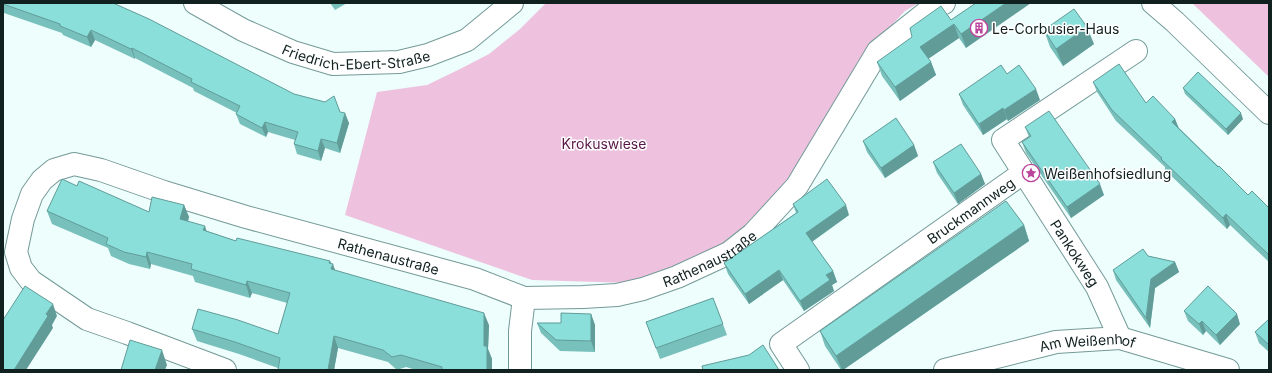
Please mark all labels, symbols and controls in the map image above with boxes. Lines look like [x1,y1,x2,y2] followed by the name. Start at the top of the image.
[969,18,989,38] building icon: Le-Corbusier-Haus
[992,20,1120,37] place label: Le-Corbusier-Haus
[280,40,432,73] street label: Friedrich-Ebert-Straße
[562,135,646,152] park label: Krokuswiese
[1021,163,1041,183] place icon: Weißenhofsiedlung
[1044,165,1171,182] place label: Weißenhofsiedlung
[923,173,1017,247] street label: Bruckmannweg
[1047,216,1103,290] street label: Pankokweg
[660,226,759,290] street label: Rathenaustraße
[336,234,441,277] street label: Rathenaustraße
[1037,329,1138,354] street label: Am Weißenhof

